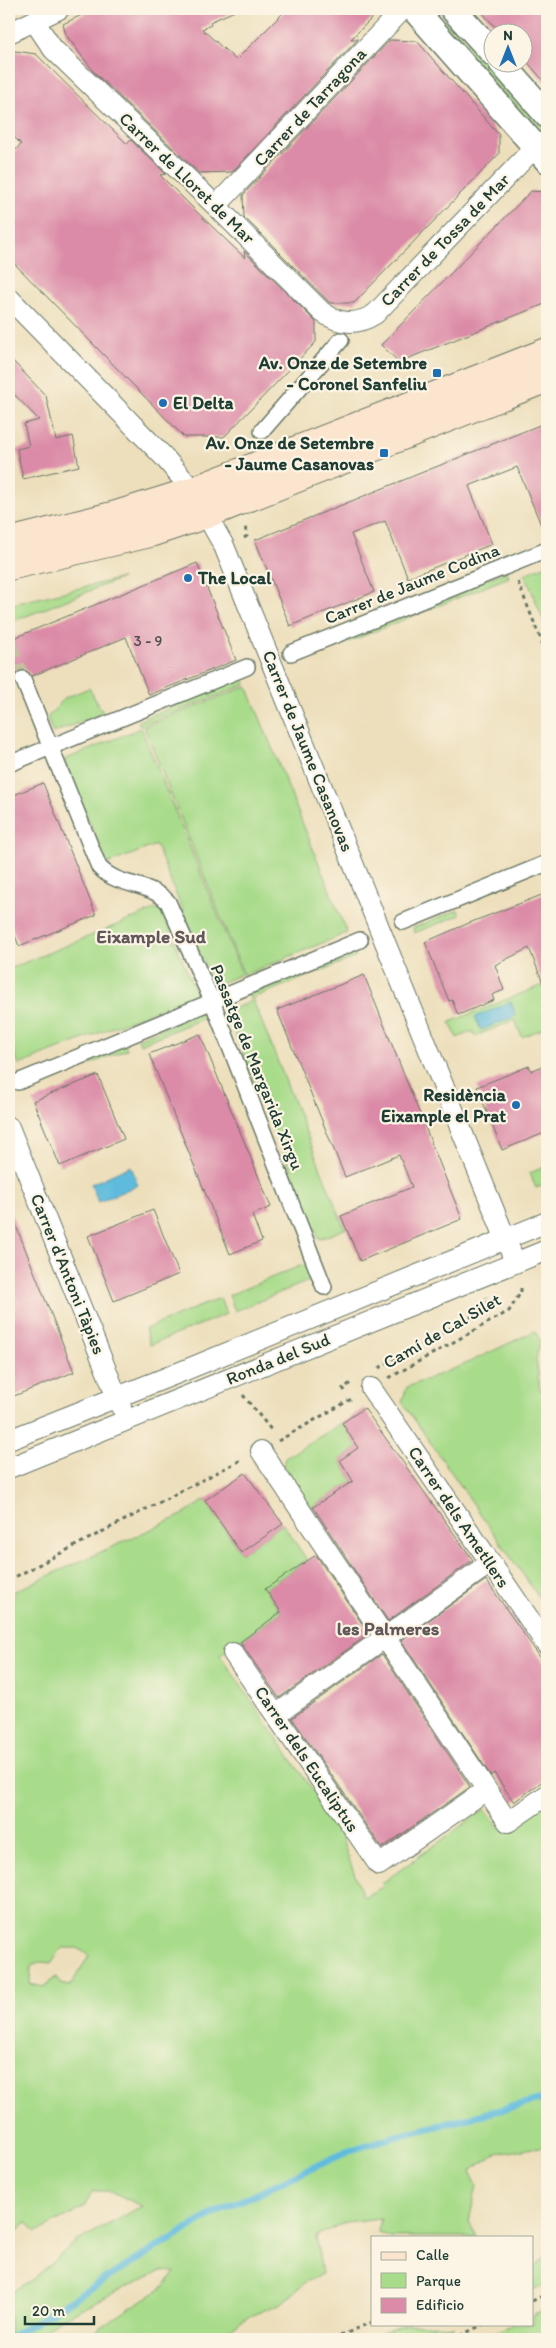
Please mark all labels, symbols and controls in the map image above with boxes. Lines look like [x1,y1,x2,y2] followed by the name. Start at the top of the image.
[484,22,534,72] north arrow
[503,27,513,44] text: N
[249,42,371,171] street label: Carrer de Tarragona
[115,107,260,249] street label: Carrer de Lloret de Mar
[376,169,514,311] street label: Carrer de Tossa de Mar
[258,352,427,395] place label: Av. Onze de Setembre - Coronel Sanfeliu
[431,367,443,379] marker: Av. Onze de Setembre - Coronel Sanfeliu
[173,392,233,414] place label: El Delta
[157,397,169,409] marker: El Delta
[205,432,374,475] place label: Av. Onze de Setembre - Jaume Casanovas
[378,447,390,459] marker: Av. Onze de Setembre - Jaume Casanovas
[321,539,503,629] street label: Carrer de Jaume Codina
[197,567,272,589] place label: The Local
[182,572,194,584] marker: The Local
[134,632,163,650] house number: 3 - 9
[258,647,358,855] street label: Carrer de Jaume Casanovas
[96,925,207,948] district label: Eixample Sud
[206,961,308,1173] street label: Passatge de Margarida Xirgu
[381,1084,507,1127] place label: Residència Eixample el Prat
[510,1099,522,1111] marker: Residència Eixample el Prat
[26,1190,110,1358] street label: Carrer d'Antoni Tàpies
[379,1288,505,1374] street label: Camí de Cal Silet
[223,1328,333,1390] street label: Ronda del Sud
[403,1442,515,1592] street label: Carrer dels Ametllers
[337,1617,440,1640] district label: les Palmeres
[250,1682,364,1836] street label: Carrer dels Eucaliptus
[371,2236,534,2326] legend
[416,2246,449,2264] text: Calle
[416,2272,461,2290] text: Parque
[25,2293,94,2325] scale bar
[416,2296,464,2314] text: Edificio
[32,2302,66,2320] text: 20 m

